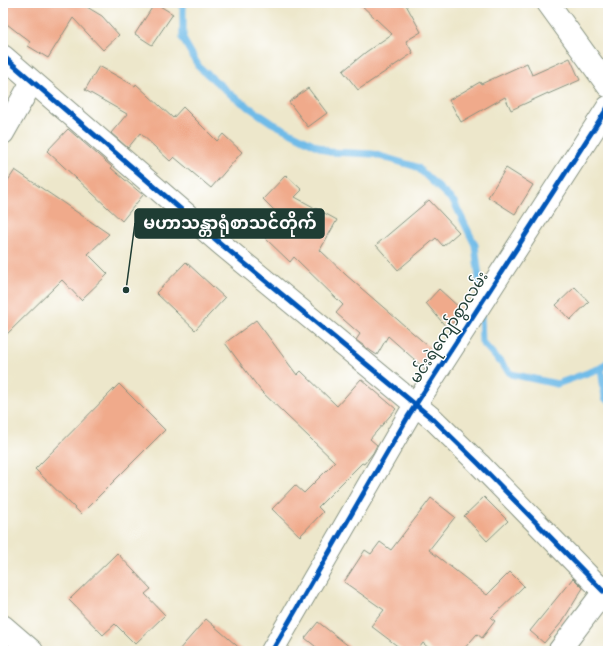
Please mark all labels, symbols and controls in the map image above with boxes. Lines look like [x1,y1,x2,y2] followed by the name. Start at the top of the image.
[135,209,324,238] callout: မဟာသန္တာရုံစာသင်တိုက်
[143,211,317,237] text: မဟာသန္တာရုံစာသင်တိုက်
[404,267,495,389] street label: မင်းရဲကျော်စွာလမ်း

